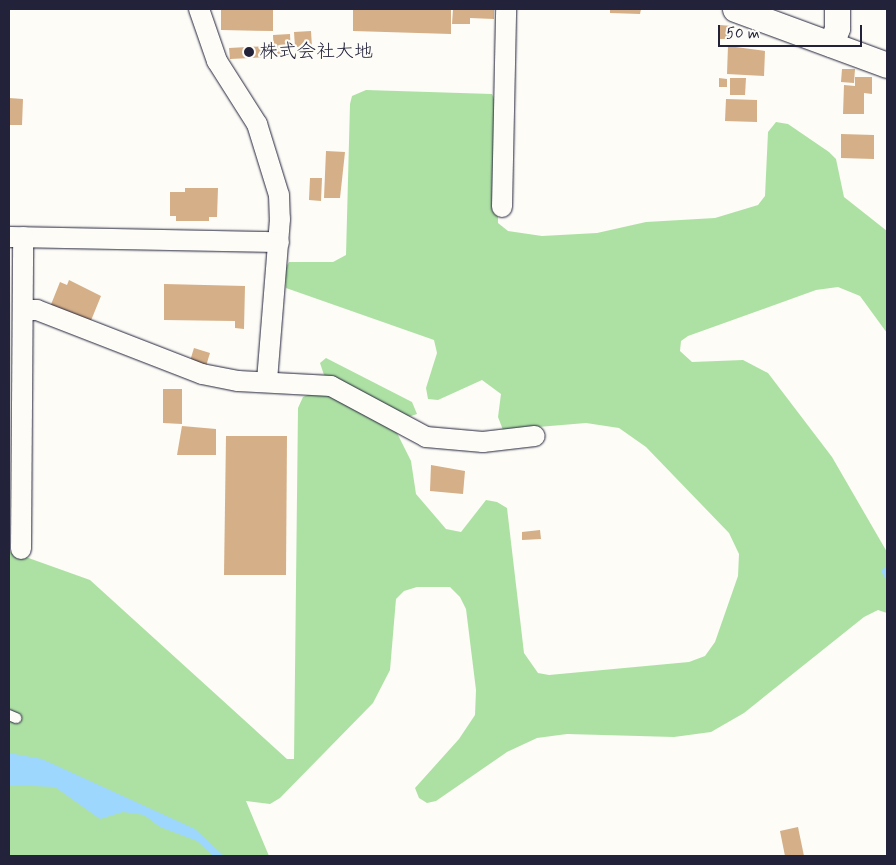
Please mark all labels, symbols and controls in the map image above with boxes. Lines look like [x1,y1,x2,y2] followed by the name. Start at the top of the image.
[721,15,865,47] scale bar
[726,24,760,44] text: 50 m
[259,41,373,63] place label: 株式会社大地
[243,46,255,58] marker: 株式会社大地

